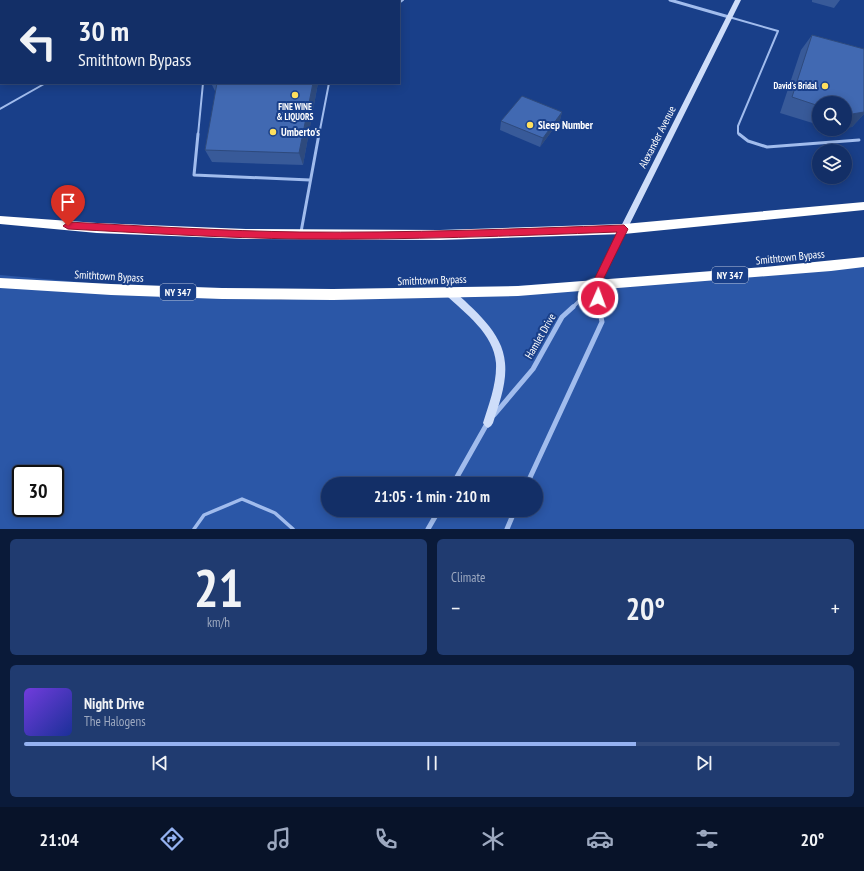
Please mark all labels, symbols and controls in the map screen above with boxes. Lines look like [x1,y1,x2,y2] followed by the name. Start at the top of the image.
[78,12,129,49] text: 30 m
[12,16,64,68] icon: left
[78,48,191,71] text: Smithtown Bypass
[773,80,818,91] place label: David's Bridal
[820,81,830,91] marker: David's Bridal
[290,90,300,100] marker: FINE WINE & LIQUORS
[812,96,852,184] map controls
[812,96,852,136] button: search
[277,101,313,122] place label: FINE WINE & LIQUORS
[635,103,679,170] street label: Alexander Avenue
[538,118,594,132] place label: Sleep Number
[525,120,535,130] marker: Sleep Number
[281,125,320,139] place label: Umberto's
[268,127,278,137] marker: Umberto's
[812,144,852,184] button: layers
[51,185,85,226] pin
[57,191,79,213] icon: arrive
[755,246,825,268] street label: Smithtown Bypass
[74,267,144,285] street label: Smithtown Bypass
[712,267,748,283] road number: NY 347
[397,272,467,288] street label: Smithtown Bypass
[577,277,619,319] position arrow
[160,284,196,300] road number: NY 347
[521,311,559,361] street label: Hamlet Drive
[12,465,64,517] speed limit sign: 30
[374,487,490,506] text: 21:05 · 1 min · 210 m
[194,554,243,621] text: 21
[451,569,485,586] text: Climate
[626,589,665,628] text: 20°
[451,594,460,622] text: −
[831,594,840,622] text: +
[207,614,230,631] text: km/h
[84,694,144,713] text: Night Drive
[84,713,146,730] text: The Halogens
[149,752,171,774] icon: previous
[421,752,443,774] icon: pause
[693,752,715,774] icon: next
[158,825,186,853] icon: directions
[265,825,293,853] icon: music
[372,825,400,853] icon: phone
[479,825,507,853] icon: climate
[586,825,614,853] icon: car
[693,825,721,853] icon: filters
[40,828,79,851] text: 21:04
[801,828,824,851] text: 20°

